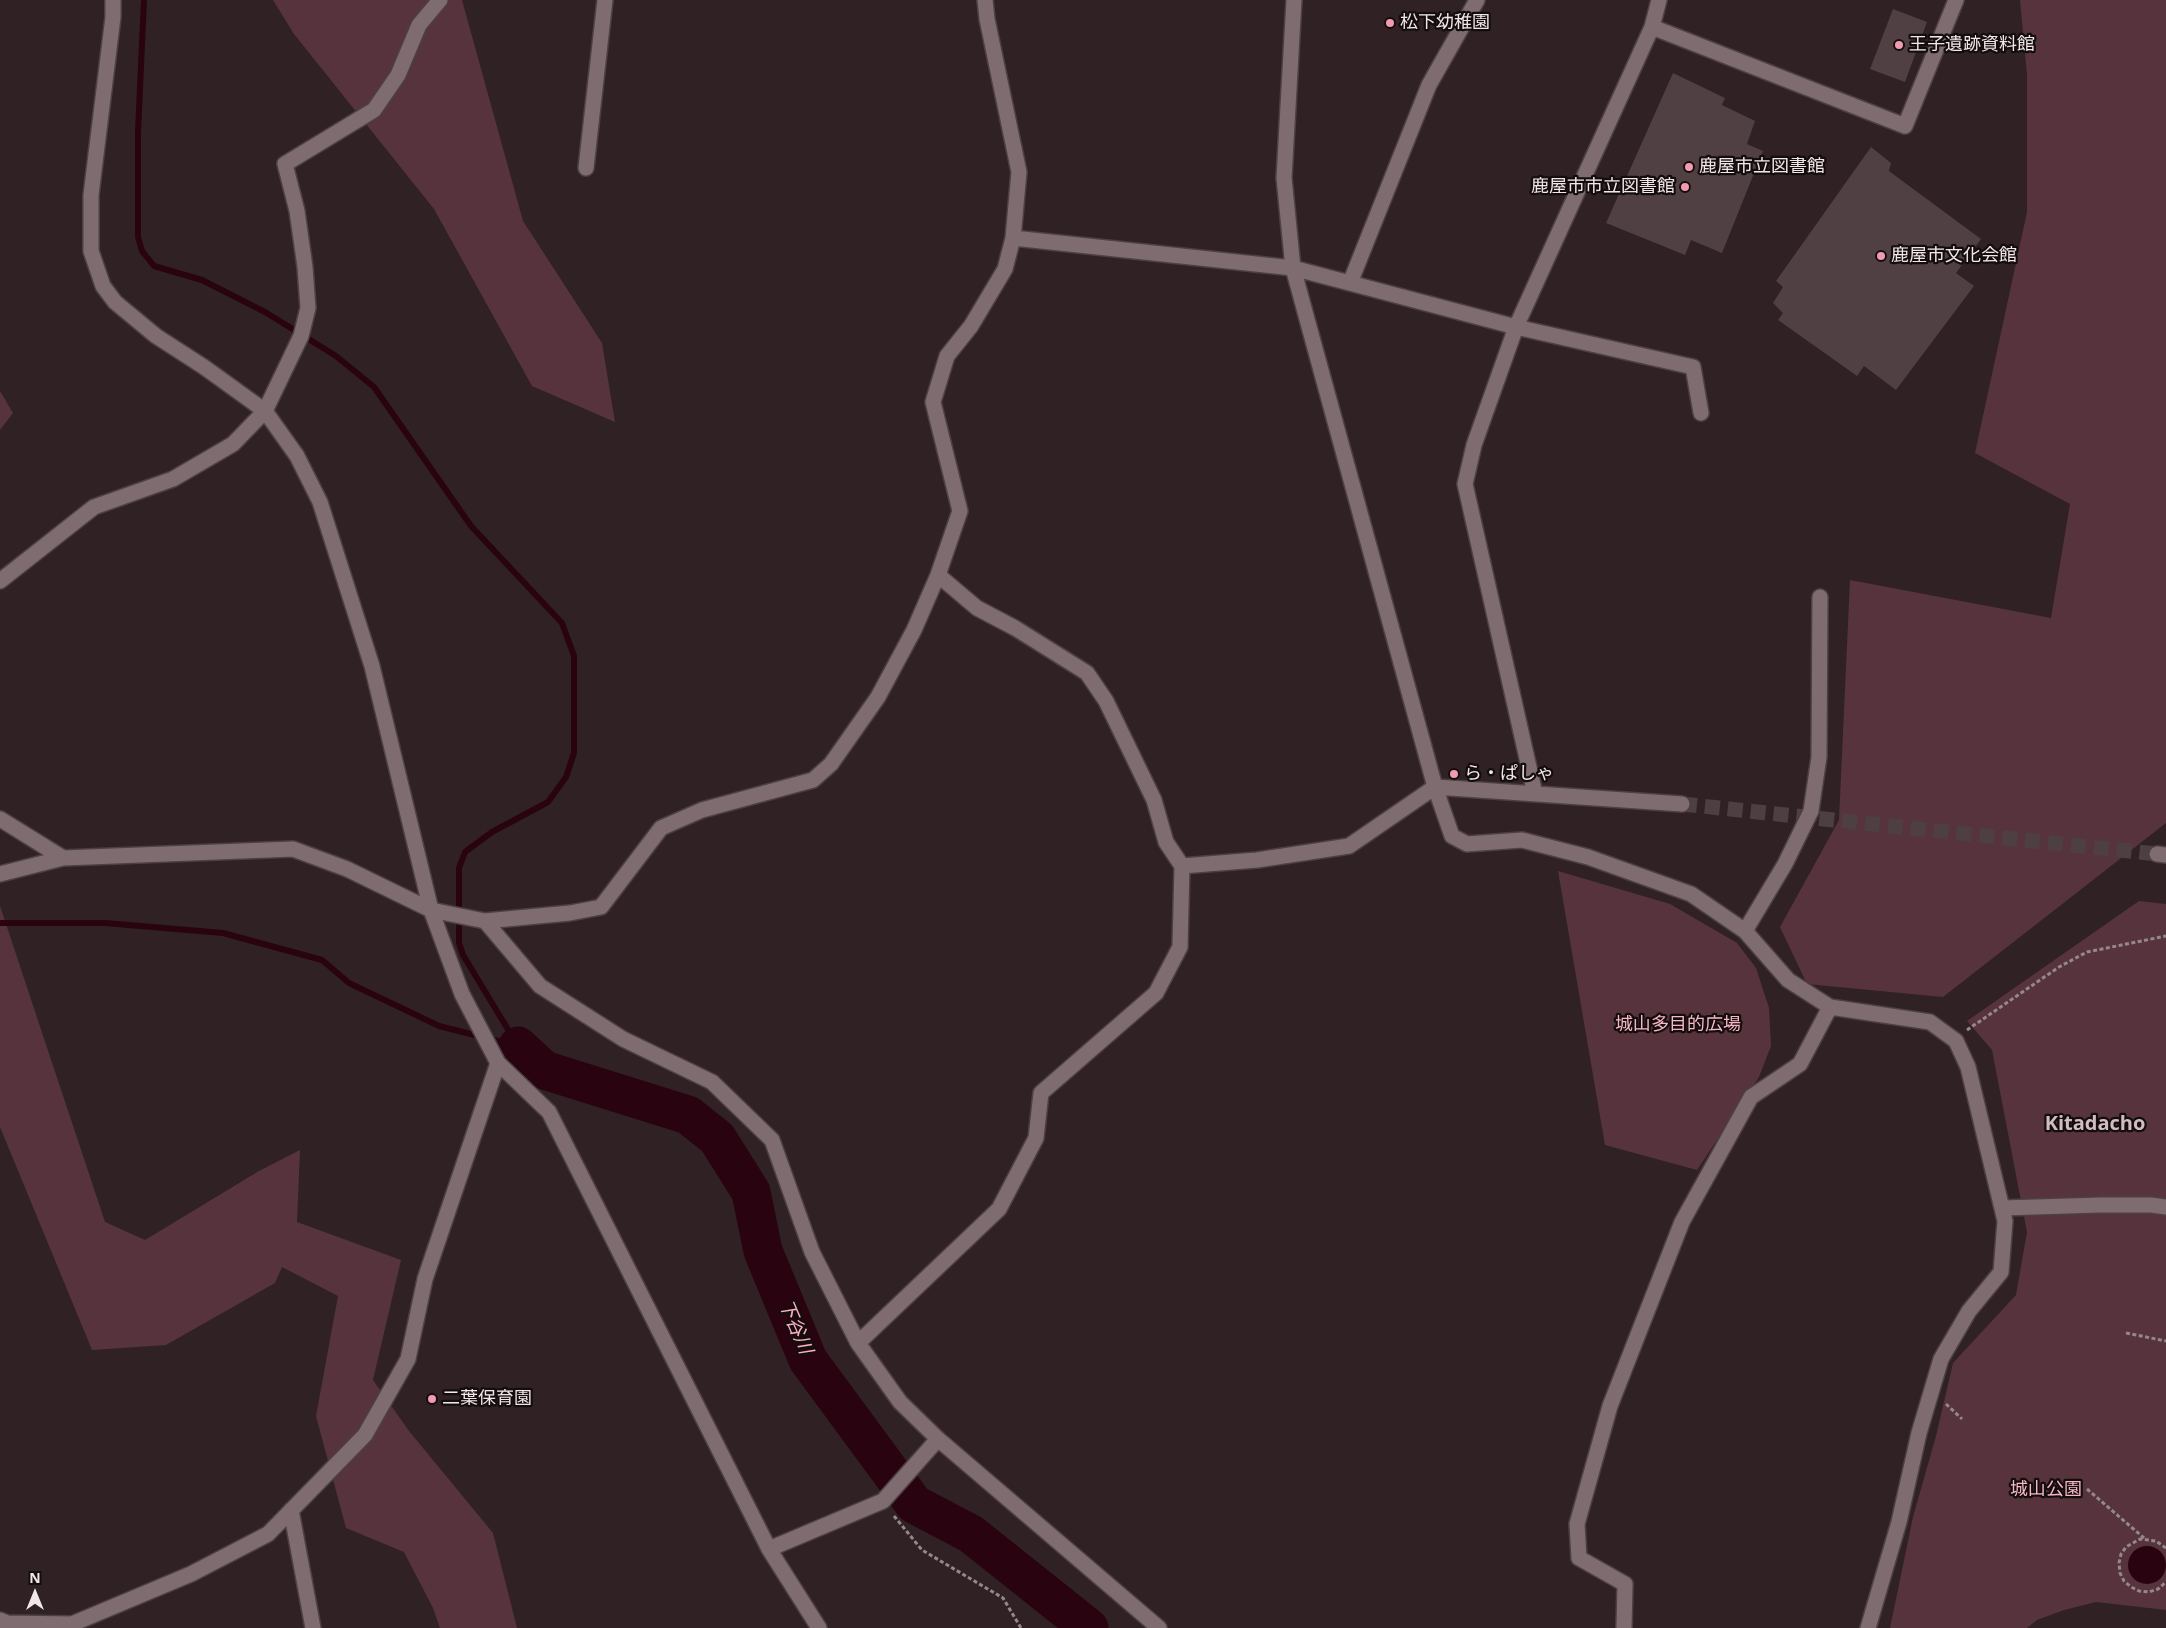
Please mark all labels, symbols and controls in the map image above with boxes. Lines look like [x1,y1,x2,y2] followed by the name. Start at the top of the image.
[1400,12,1490,34] place label: 松下幼稚園
[1384,17,1396,29] marker: 松下幼稚園
[1909,34,2035,56] place label: 王子遺跡資料館
[1893,39,1905,51] marker: 王子遺跡資料館
[1699,156,1825,178] place label: 鹿屋市立図書館
[1683,161,1695,173] marker: 鹿屋市立図書館
[1531,176,1675,198] place label: 鹿屋市市立図書館
[1679,181,1691,193] marker: 鹿屋市市立図書館
[1891,245,2017,267] place label: 鹿屋市文化会館
[1875,250,1887,262] marker: 鹿屋市文化会館
[1464,763,1554,785] place label: ら・ぱしゃ
[1448,768,1460,780] marker: ら・ぱしゃ
[1615,1014,1741,1036] park label: 城山多目的広場
[2045,1112,2145,1136] district label: Kitadacho
[773,1296,817,1358] water label: 下谷川
[442,1388,532,1410] place label: 二葉保育園
[426,1393,438,1405] marker: 二葉保育園
[2010,1479,2082,1501] park label: 城山公園
[10,1568,60,1618] north arrow
[29,1568,41,1587] text: N

